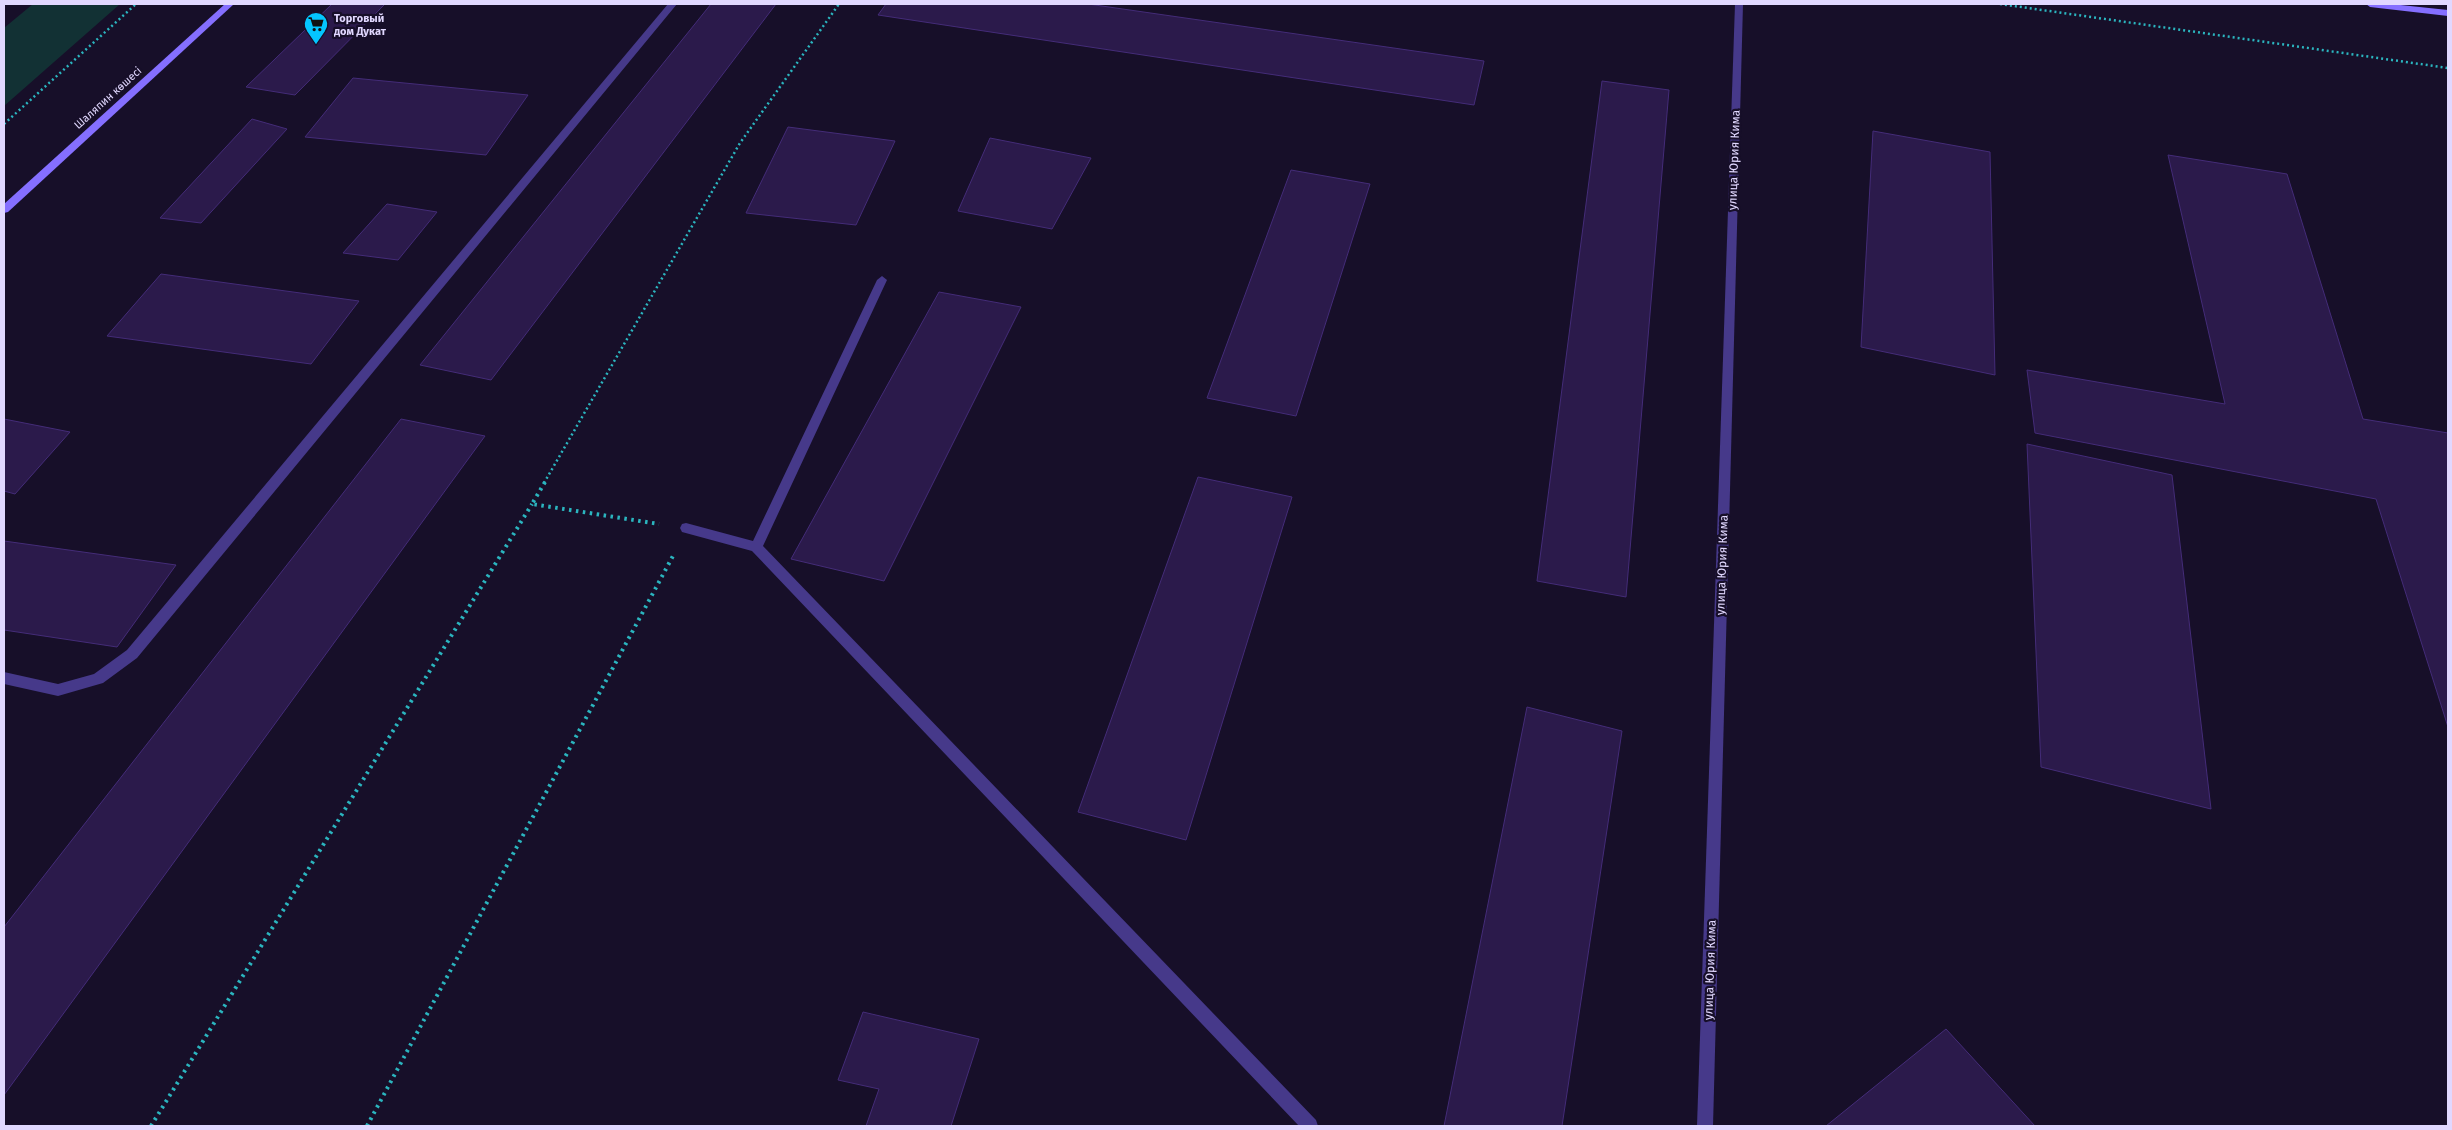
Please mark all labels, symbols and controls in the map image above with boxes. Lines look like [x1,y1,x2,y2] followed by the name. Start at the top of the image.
[303,11,329,45] supermarket icon: Торговый дом Дукат
[334,12,387,38] place label: Торговый дом Дукат
[72,64,144,132] street label: Шаляпин көшесі
[1725,110,1743,210] street label: улица Юрия Кима
[1713,515,1731,615] street label: улица Юрия Кима
[1701,920,1719,1020] street label: улица Юрия Кима

